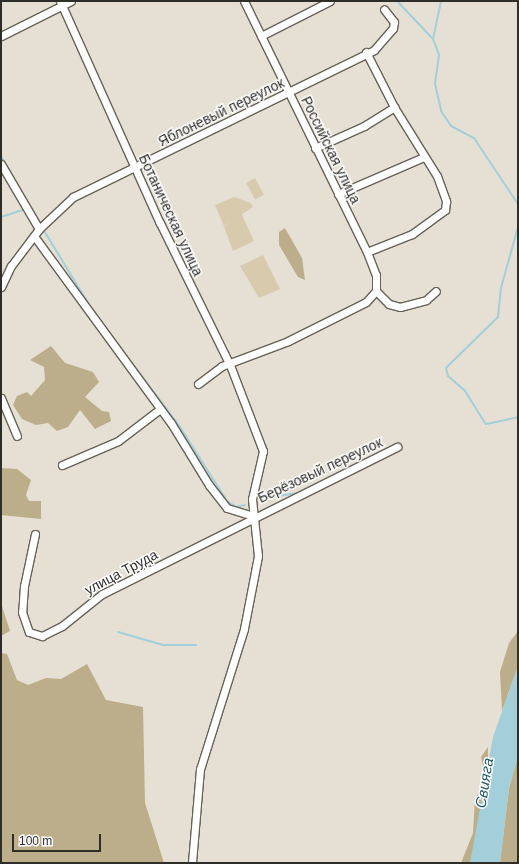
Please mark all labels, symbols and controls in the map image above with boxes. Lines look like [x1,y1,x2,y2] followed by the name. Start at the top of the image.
[155,74,287,150] street label: Яблоневый переулок
[298,94,364,206] street label: Российская улица
[135,151,207,279] street label: Ботаническая улица
[255,434,385,506] street label: Берёзовый переулок
[82,546,160,598] street label: улица Труда
[471,757,497,809] water label: Свияга
[14,826,103,852] scale bar
[19,834,52,848] text: 100 m

